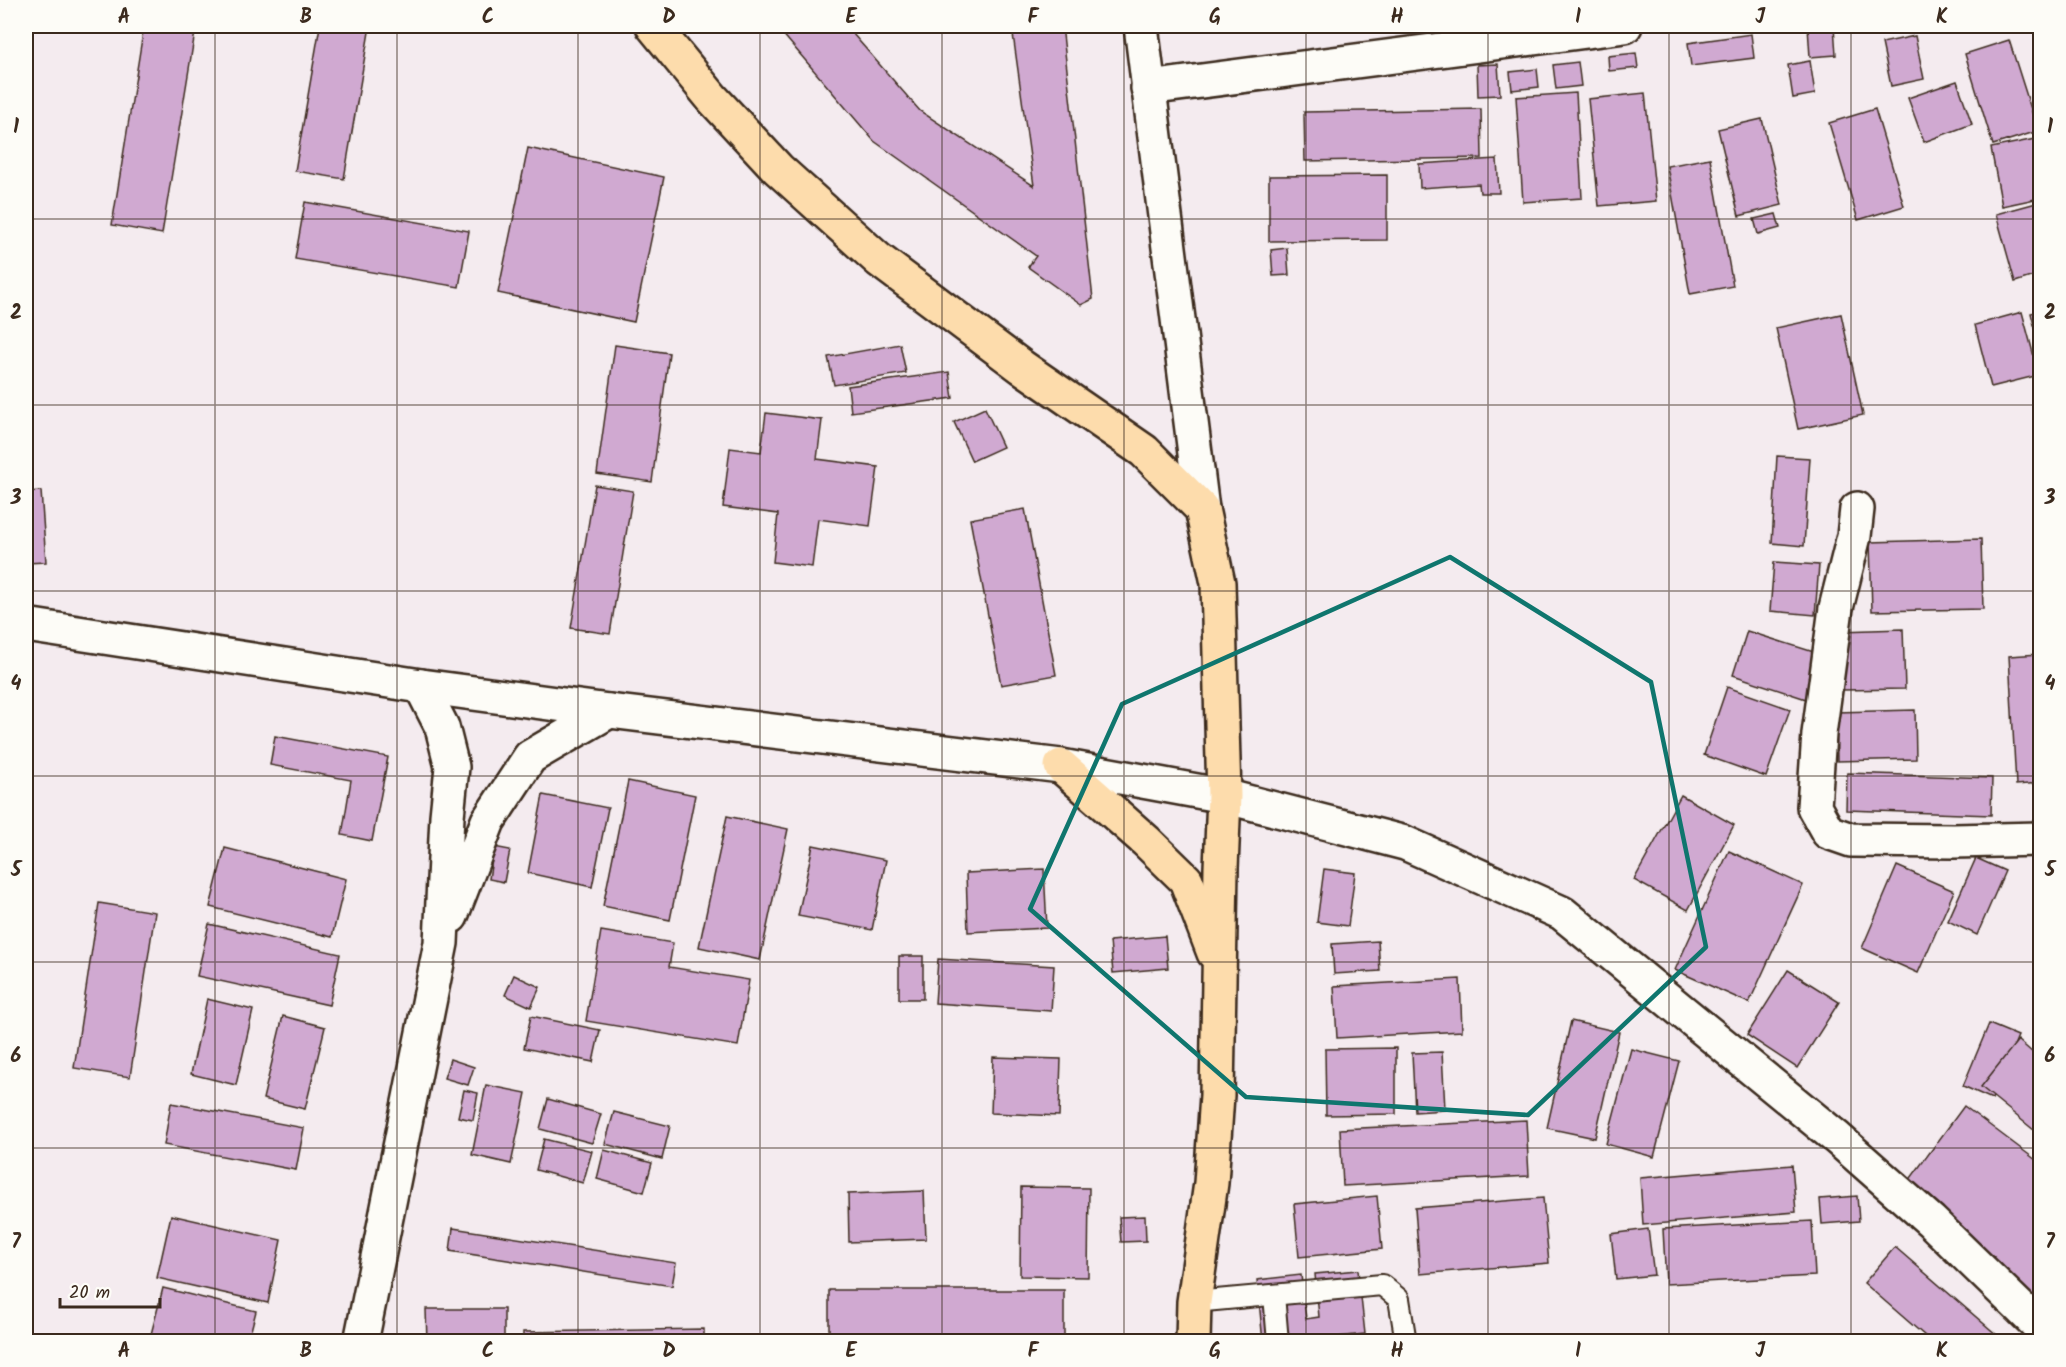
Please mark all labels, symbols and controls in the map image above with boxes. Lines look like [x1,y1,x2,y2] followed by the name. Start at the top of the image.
[118,2,130,34] text: A
[300,2,312,34] text: B
[482,2,494,34] text: C
[662,2,676,34] text: D
[845,2,857,34] text: E
[1028,2,1040,34] text: F
[1209,2,1221,34] text: G
[1390,2,1404,34] text: H
[1575,2,1581,34] text: I
[1755,2,1766,34] text: J
[1936,2,1948,34] text: K
[13,112,19,144] text: 1
[2047,112,2053,144] text: 1
[10,298,22,330] text: 2
[2044,298,2056,330] text: 2
[10,483,22,515] text: 3
[2044,483,2056,515] text: 3
[11,669,22,701] text: 4
[2045,669,2056,701] text: 4
[10,855,23,887] text: 5
[2044,855,2057,887] text: 5
[11,1041,22,1073] text: 6
[2045,1041,2056,1073] text: 6
[11,1227,21,1259] text: 7
[2045,1227,2055,1259] text: 7
[60,1271,160,1309] scale bar
[69,1279,110,1308] text: 20 m
[118,1336,130,1367] text: A
[300,1336,312,1367] text: B
[482,1336,494,1367] text: C
[662,1336,676,1367] text: D
[845,1336,857,1367] text: E
[1028,1336,1040,1367] text: F
[1209,1336,1221,1367] text: G
[1390,1336,1404,1367] text: H
[1575,1336,1581,1367] text: I
[1755,1336,1766,1367] text: J
[1936,1336,1948,1367] text: K

